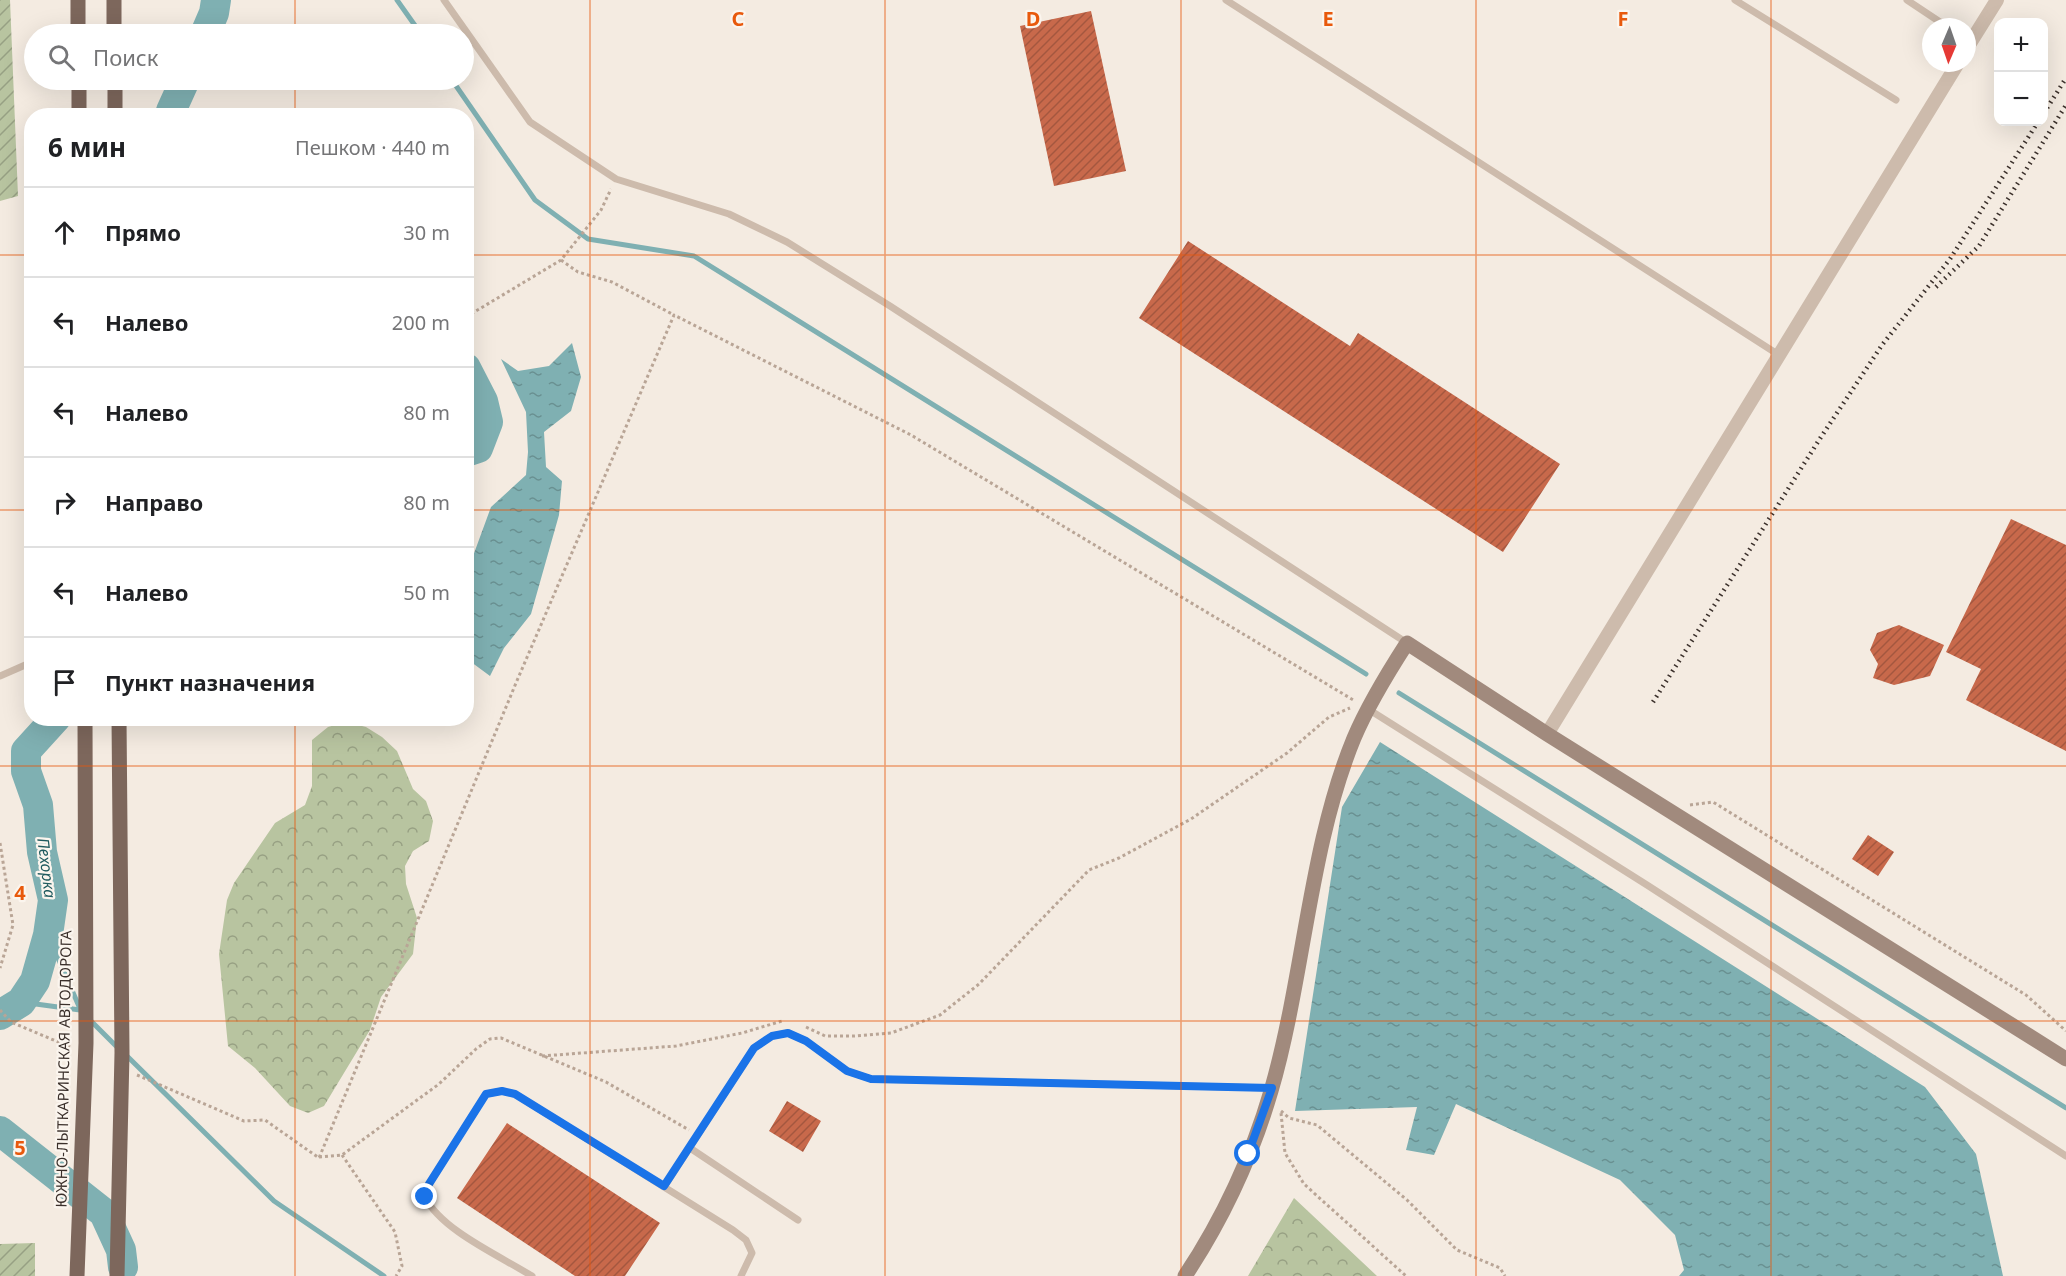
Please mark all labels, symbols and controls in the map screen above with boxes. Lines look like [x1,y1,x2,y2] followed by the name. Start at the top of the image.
[732,5,745,32] text: C
[1026,5,1040,32] text: D
[1322,5,1334,32] text: E
[1618,5,1628,32] text: F
[1922,18,1976,72] north arrow
[1994,18,2048,126] map controls
[1994,18,2048,72] button: +
[24,24,474,90] search box
[45,41,78,74] icon: search
[93,42,158,72] text: Поиск
[1994,72,2048,126] button: −
[48,129,126,165] text: 6 мин
[295,134,450,161] text: Пешком · 440 m
[48,216,81,249] icon: ahead
[105,217,181,247] text: Прямо
[403,219,450,246] text: 30 m
[48,306,81,339] icon: left
[105,307,188,337] text: Налево
[392,309,450,336] text: 200 m
[48,396,81,429] icon: left
[105,397,188,427] text: Налево
[403,399,450,426] text: 80 m
[48,486,81,519] icon: right
[105,487,203,517] text: Направо
[403,489,450,516] text: 80 m
[48,576,81,609] icon: left
[105,577,188,607] text: Налево
[403,579,450,606] text: 50 m
[48,666,81,699] icon: arrive
[105,667,315,697] text: Пункт назначения
[32,837,62,899] water label: Пехорка
[14,879,26,906] text: 4
[51,930,75,1208] street label: ЮЖНО-ЛЫТКАРИНСКАЯ АВТОДОРОГА
[14,1134,26,1161] text: 5
[1234,1140,1260,1166] route start
[411,1183,437,1209] route end

